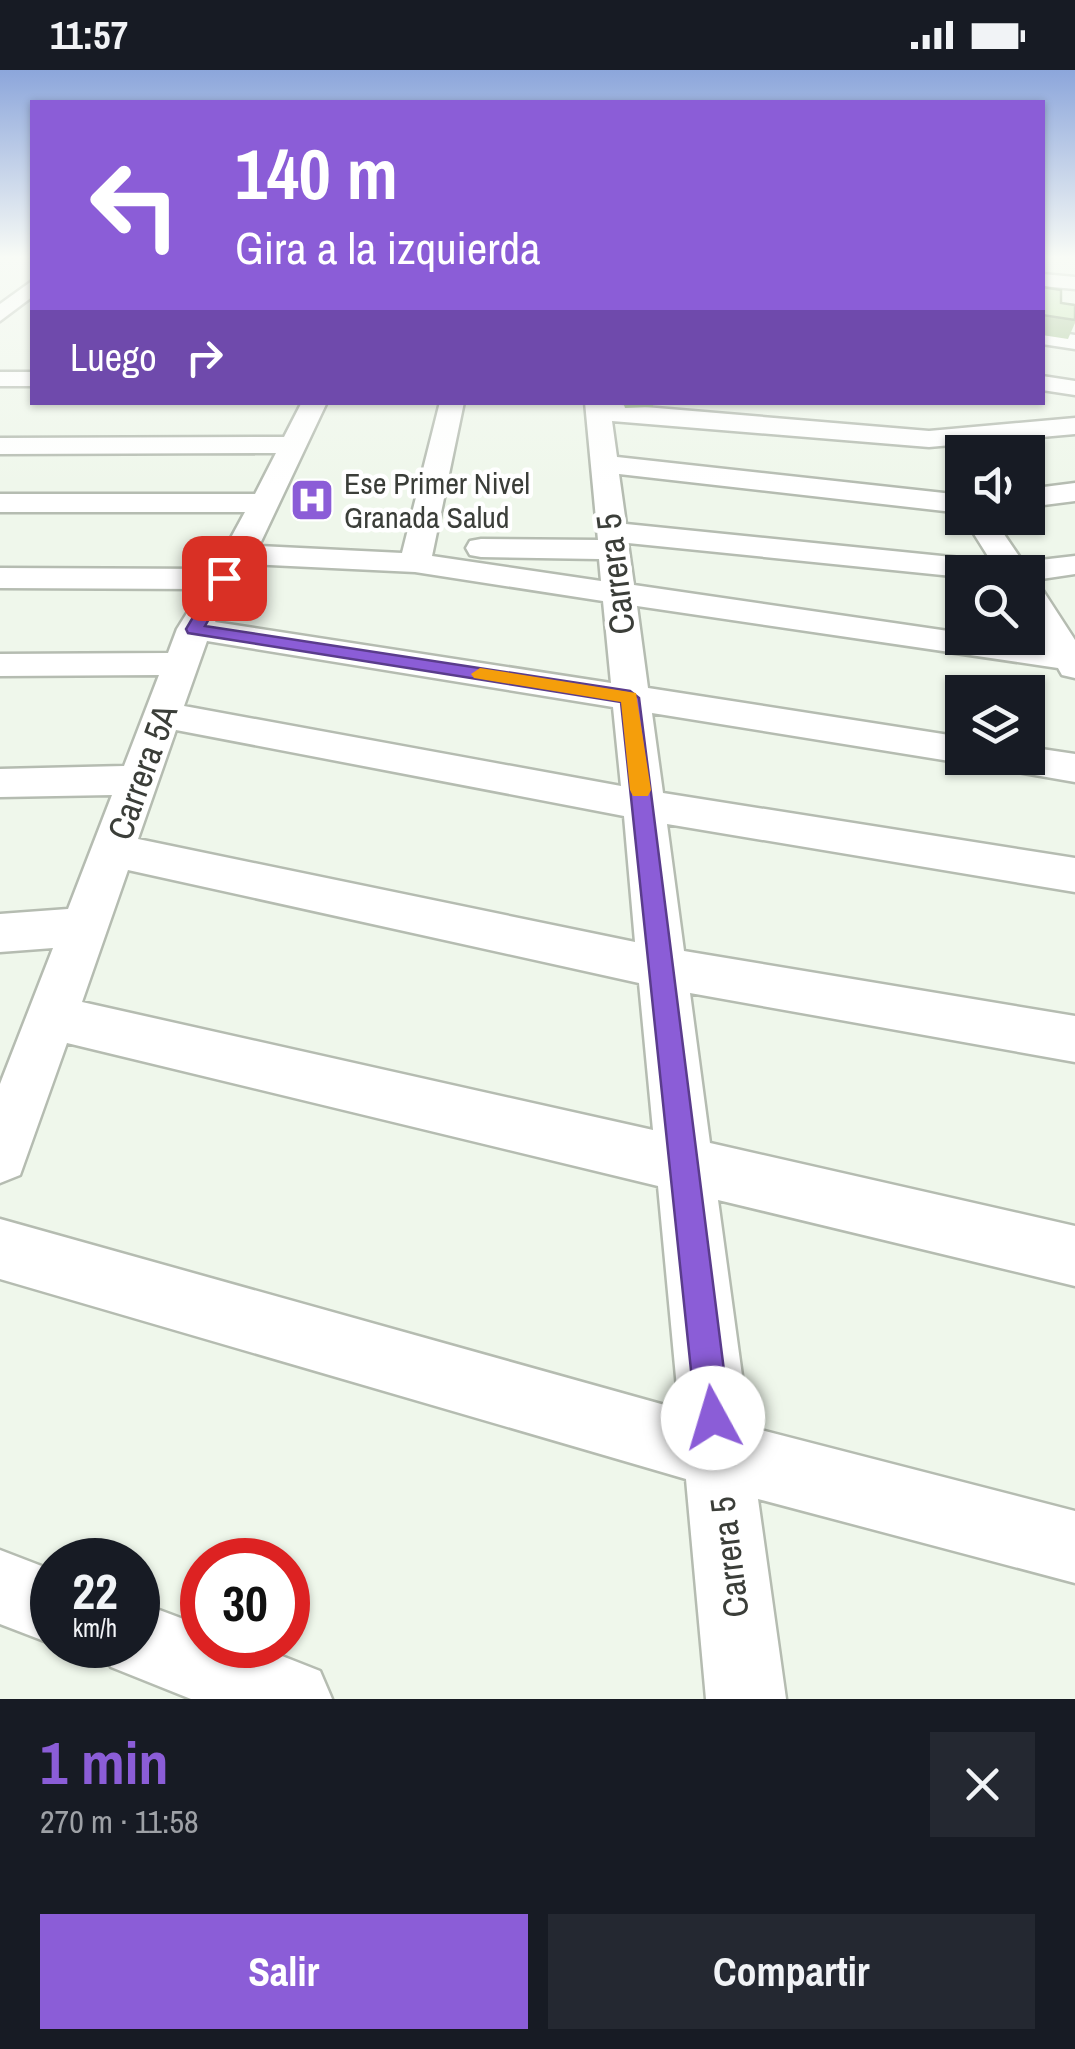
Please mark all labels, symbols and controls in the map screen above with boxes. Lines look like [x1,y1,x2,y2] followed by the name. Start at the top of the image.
[50,10,128,61] text: 11:57
[235,127,398,221] text: 140 m
[70,140,200,270] icon: left
[235,217,541,278] text: Gira a la izquierda
[177,330,232,385] icon: right
[70,332,157,383] text: Luego
[945,435,1045,775] map controls
[945,435,1045,535] button: sound
[344,463,530,537] place label: Ese Primer Nivel Granada Salud
[289,477,335,523] hospital icon: Ese Primer Nivel Granada Salud
[584,511,646,637] street label: Carrera 5
[182,536,267,621] pin
[197,551,252,606] icon: arrive
[945,555,1045,655] button: search
[945,675,1045,775] button: layers
[96,697,188,846] street label: Carrera 5A
[661,1366,765,1470] position arrow
[698,1494,760,1620] street label: Carrera 5
[180,1538,310,1668] speed limit sign: 30
[72,1557,118,1625] text: 22
[73,1611,117,1645] text: km/h
[40,1722,169,1803] text: 1 min
[930,1732,1035,1837] button: close
[40,1800,199,1843] text: 270 m · 11:58
[40,1914,528,2029] button: Salir
[548,1914,1035,2029] button: Compartir

